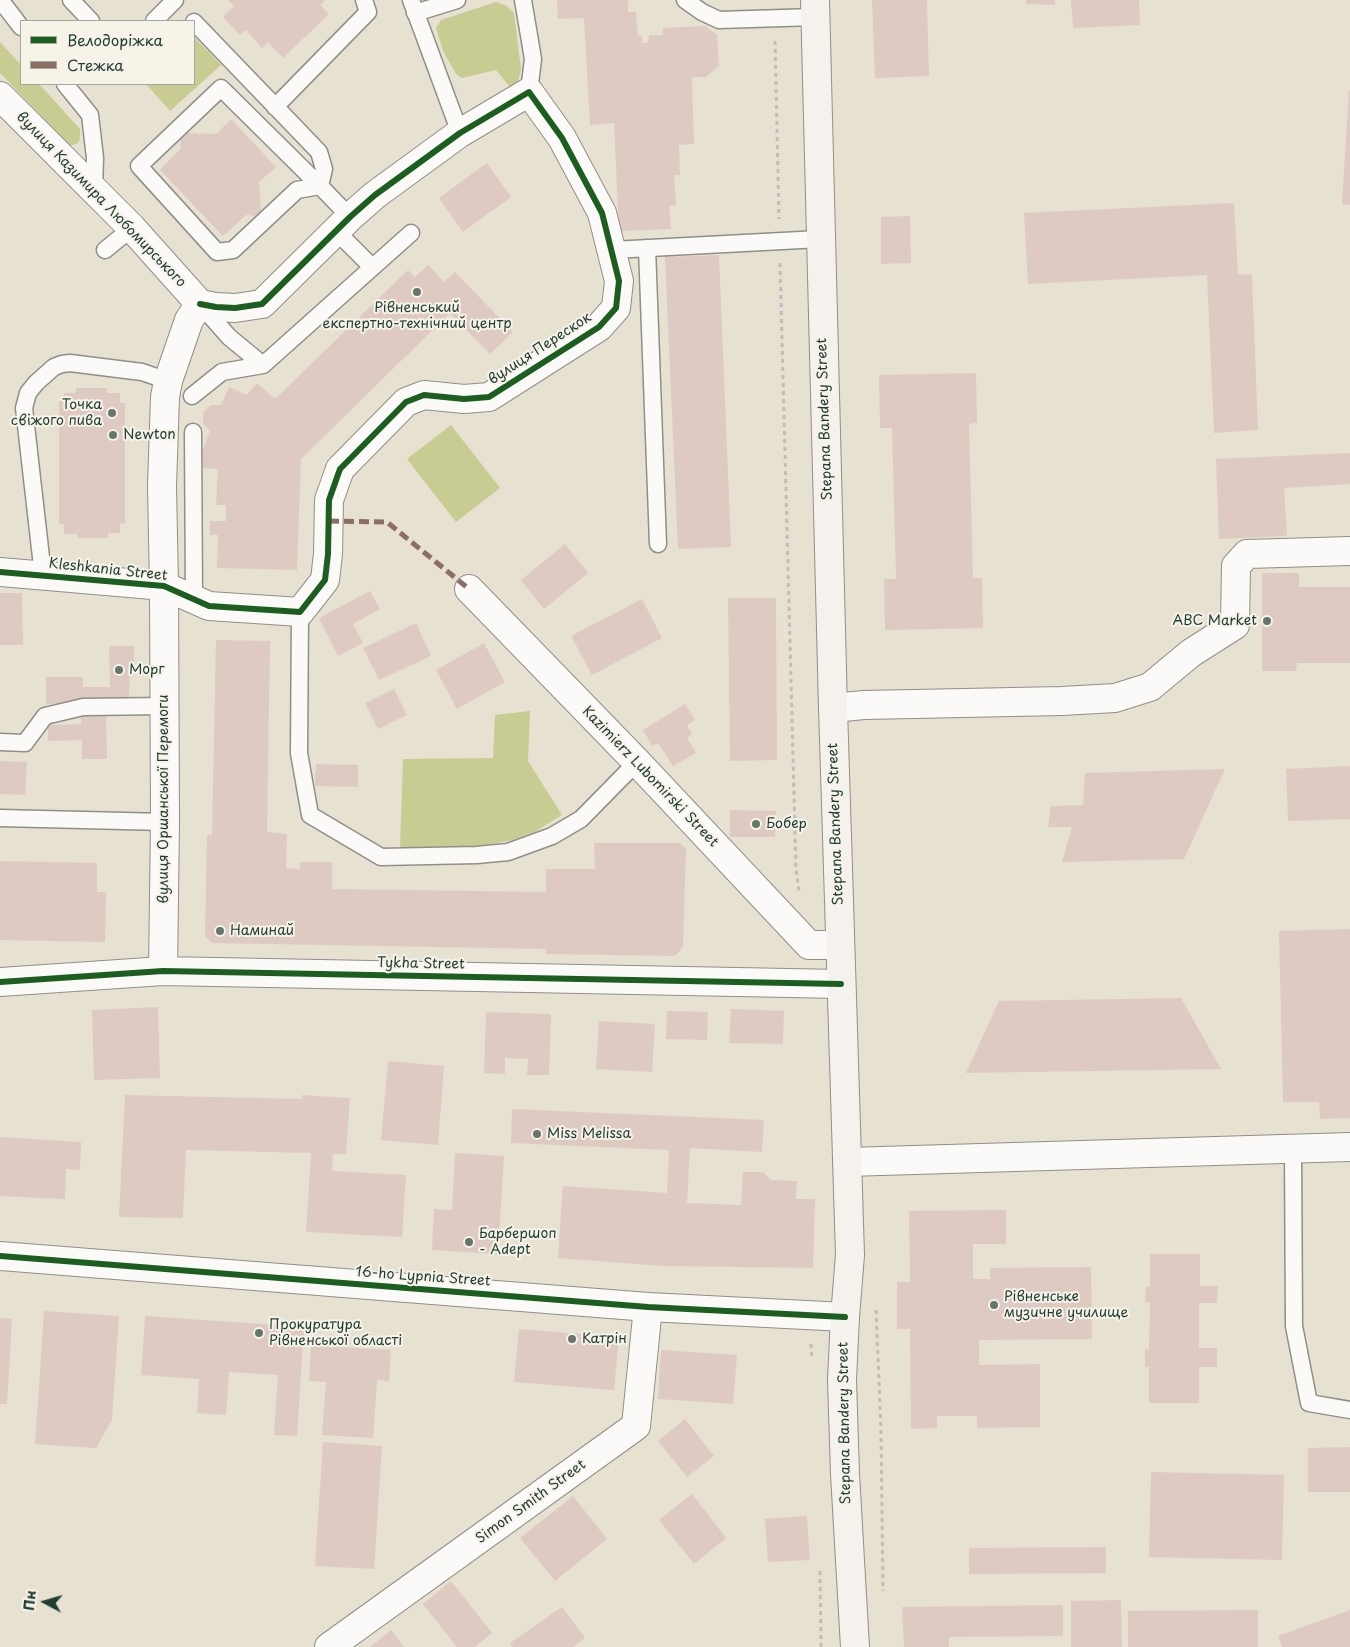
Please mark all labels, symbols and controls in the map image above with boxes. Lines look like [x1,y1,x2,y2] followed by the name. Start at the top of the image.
[20,20,195,85] legend
[67,28,163,51] text: Велодоріжка
[67,53,124,76] text: Стежка
[13,109,189,291] street label: вулиця Казимира Любомирського
[411,286,423,298] marker: Рівненський експертно-технічний центр
[322,300,512,332] place label: Рівненський експертно-технічний центр
[485,310,595,388] street label: вулиця Перескок
[814,338,836,500] street label: Stepana Bandery Street
[11,397,102,430] place label: Точка свіжого пива
[106,407,118,419] marker: Точка свіжого пива
[123,427,176,443] place label: Newton
[107,429,119,441] marker: Newton
[48,555,168,585] street label: Kleshkania Street
[1172,613,1257,629] place label: АВС Market
[1261,615,1273,627] marker: АВС Market
[129,662,164,678] place label: Морг
[113,664,125,676] marker: Морг
[156,695,172,903] street label: вулиця Оршанської Перемоги
[578,703,722,851] street label: Kazimierz Lubomirski Street
[825,743,847,905] street label: Stepana Bandery Street
[766,816,807,832] place label: Бобер
[750,818,762,830] marker: Бобер
[230,923,294,939] place label: Наминай
[214,925,226,937] marker: Наминай
[377,955,465,973] street label: Tykha Street
[547,1126,631,1142] place label: Miss Melissa
[531,1128,543,1140] marker: Miss Melissa
[479,1226,557,1258] place label: Барбершоп - Adept
[463,1236,475,1248] marker: Барбершоп - Adept
[355,1264,491,1290] street label: 16-ho Lypnia Street
[1004,1289,1128,1321] place label: Рівненське музичне училище
[988,1299,1000,1311] marker: Рівненське музичне училище
[269,1317,402,1350] place label: Прокуратура Рівненської області
[253,1327,265,1339] marker: Прокуратура Рівненської області
[582,1331,627,1347] place label: Катрін
[566,1333,578,1345] marker: Катрін
[835,1342,855,1504] street label: Stepana Bandery Street
[473,1456,589,1548] street label: Simon Smith Street
[20,1577,70,1627] north arrow
[18,1589,41,1612] text: Пн

